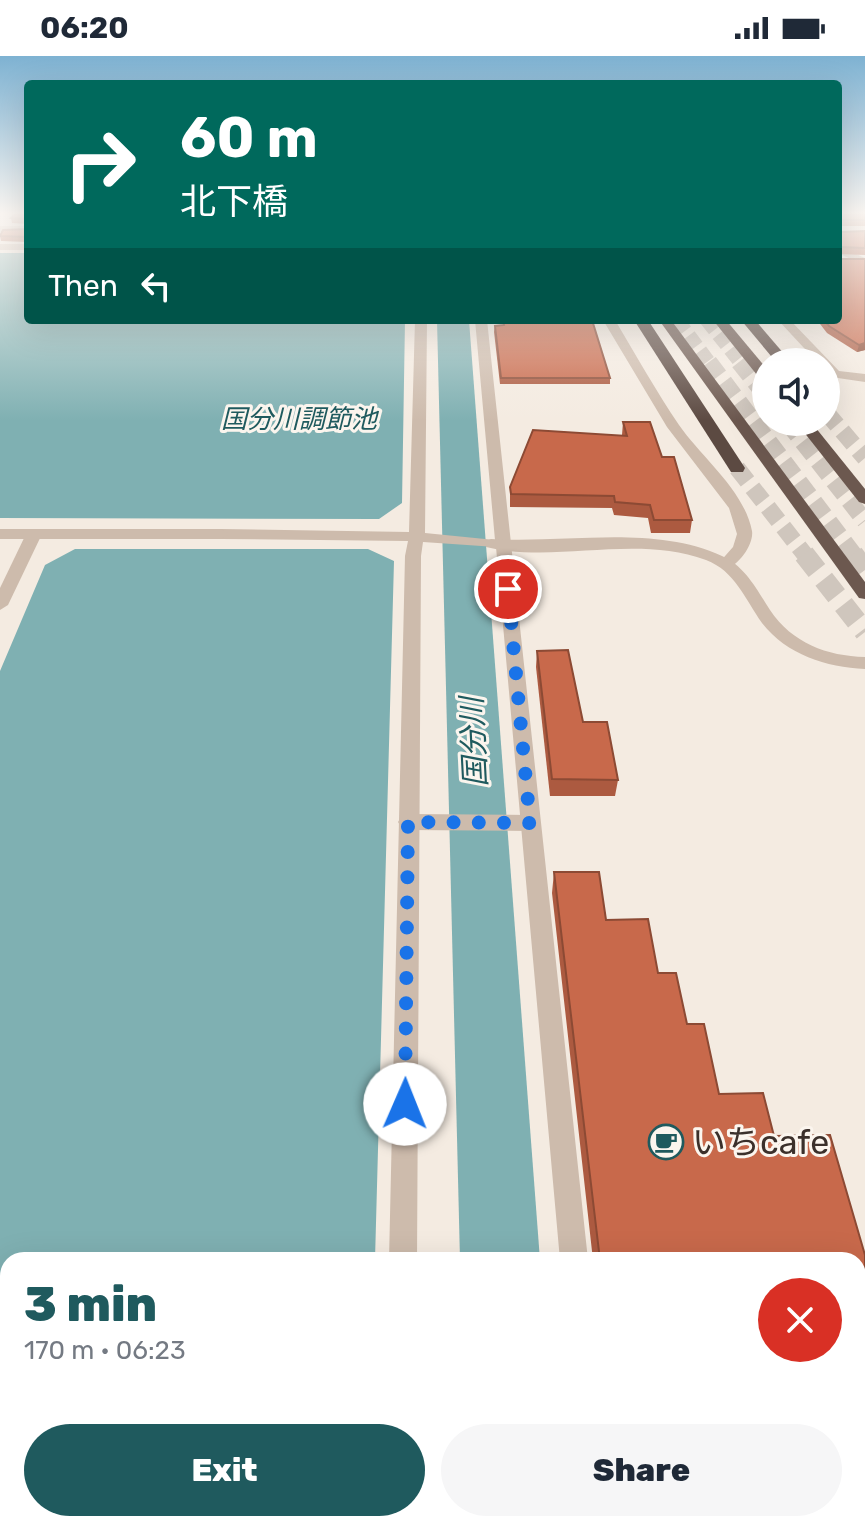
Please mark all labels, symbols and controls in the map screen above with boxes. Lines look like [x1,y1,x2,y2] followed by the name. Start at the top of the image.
[40,10,129,46] text: 06:20
[180,105,318,171] text: 60 m
[48,112,152,216] icon: right
[180,180,288,223] text: 北下橋
[134,264,178,308] icon: left
[48,268,118,304] text: Then
[752,348,840,436] map controls
[752,348,840,436] button: sound
[221,404,380,435] water label: 国分川調節池
[474,555,542,623] pin
[486,567,530,611] icon: arrive
[454,693,494,788] water label: 国分川
[363,1062,447,1146] position arrow
[692,1122,829,1163] place label: いちcafe
[647,1123,685,1161] cafe icon: いちcafe
[24,1276,157,1333] text: 3 min
[758,1278,842,1362] button: close
[24,1335,186,1366] text: 170 m · 06:23
[24,1424,425,1516] button: Exit
[441,1424,842,1516] button: Share

